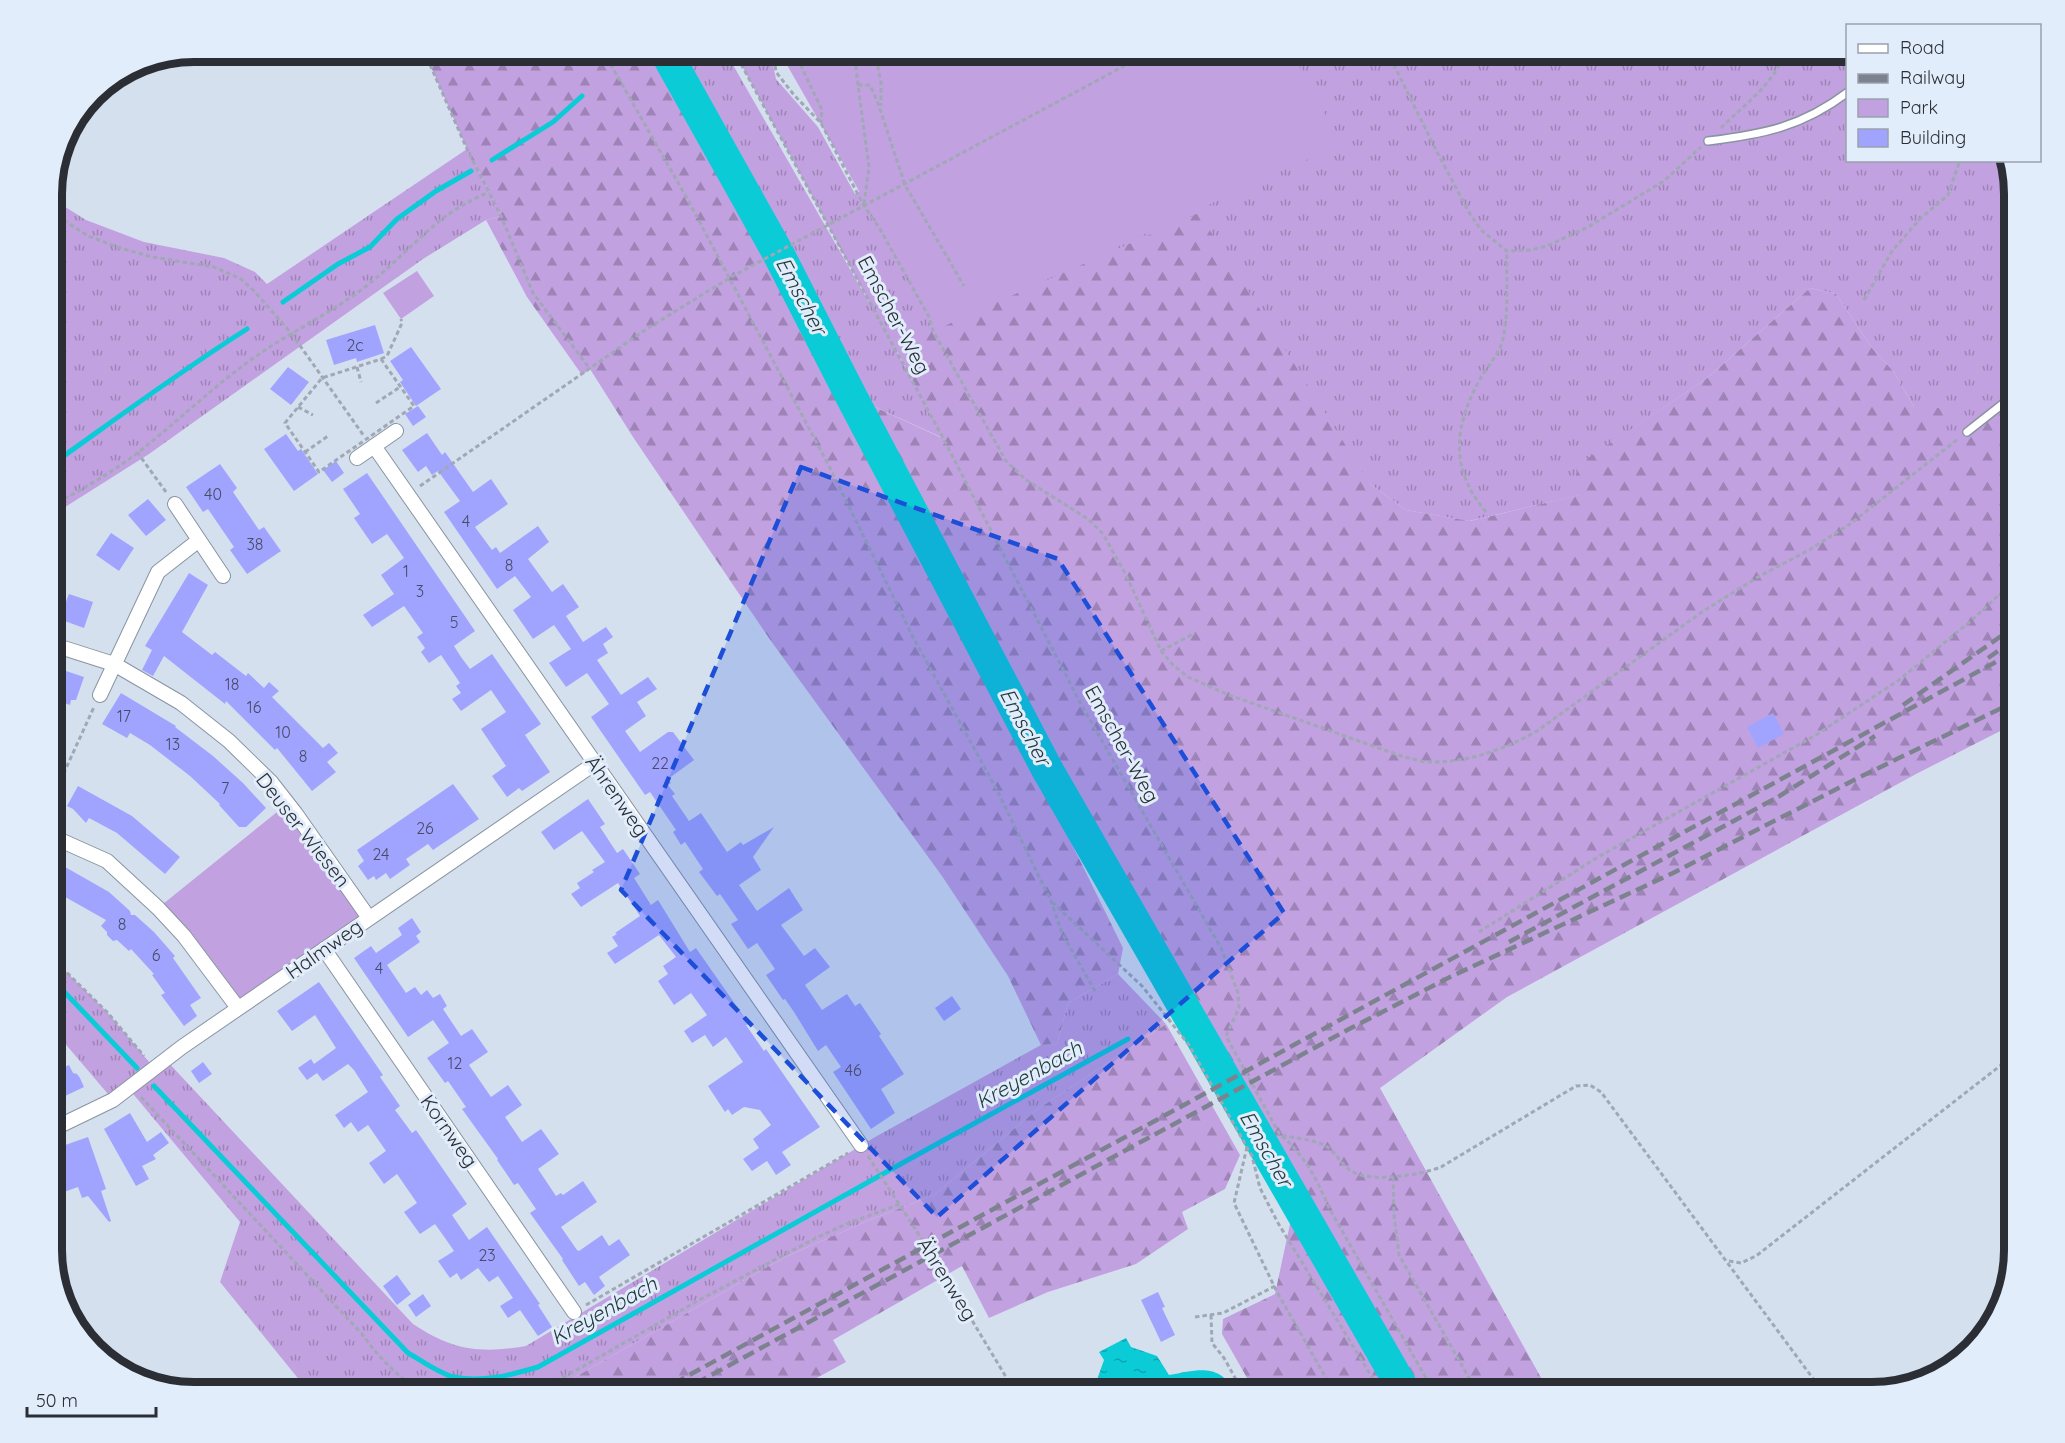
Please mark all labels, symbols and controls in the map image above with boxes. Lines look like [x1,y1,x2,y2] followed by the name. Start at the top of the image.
[1846,24,2041,162] legend
[1900,36,1945,59] text: Road
[1900,66,1966,89] text: Railway
[1900,96,1938,119] text: Park
[1900,126,1966,149] text: Building
[853,251,936,378] street label: Emscher-Weg
[771,252,834,341] water label: Emscher
[346,335,364,355] house number: 2c
[204,484,222,504] house number: 40
[462,511,470,531] house number: 4
[246,534,264,554] house number: 38
[505,555,513,575] house number: 8
[403,561,409,581] house number: 1
[416,581,424,601] house number: 3
[450,612,458,632] house number: 5
[225,674,239,694] house number: 18
[1080,681,1165,807] street label: Emscher-Weg
[995,683,1058,772] water label: Emscher
[247,697,262,717] house number: 16
[117,706,131,726] house number: 17
[275,722,291,742] house number: 10
[166,734,180,754] house number: 13
[299,746,307,766] house number: 8
[580,750,654,841] street label: Ährenweg
[651,753,669,773] house number: 22
[251,768,356,892] street label: Deuser Wiesen
[221,778,229,798] house number: 7
[416,818,434,838] house number: 26
[372,844,390,864] house number: 24
[280,913,367,984] street label: Halmweg
[118,914,126,934] house number: 8
[152,945,161,965] house number: 6
[375,958,383,978] house number: 4
[971,1034,1087,1114] water label: Kreyenbach
[448,1053,463,1073] house number: 12
[844,1060,862,1080] house number: 46
[415,1089,483,1172] street label: Kornweg
[1235,1106,1301,1194] water label: Emscher
[912,1233,983,1325] street label: Ährenweg
[478,1245,496,1265] house number: 23
[546,1270,662,1350] water label: Kreyenbach
[27,1380,156,1418] scale bar
[36,1389,78,1412] text: 50 m

